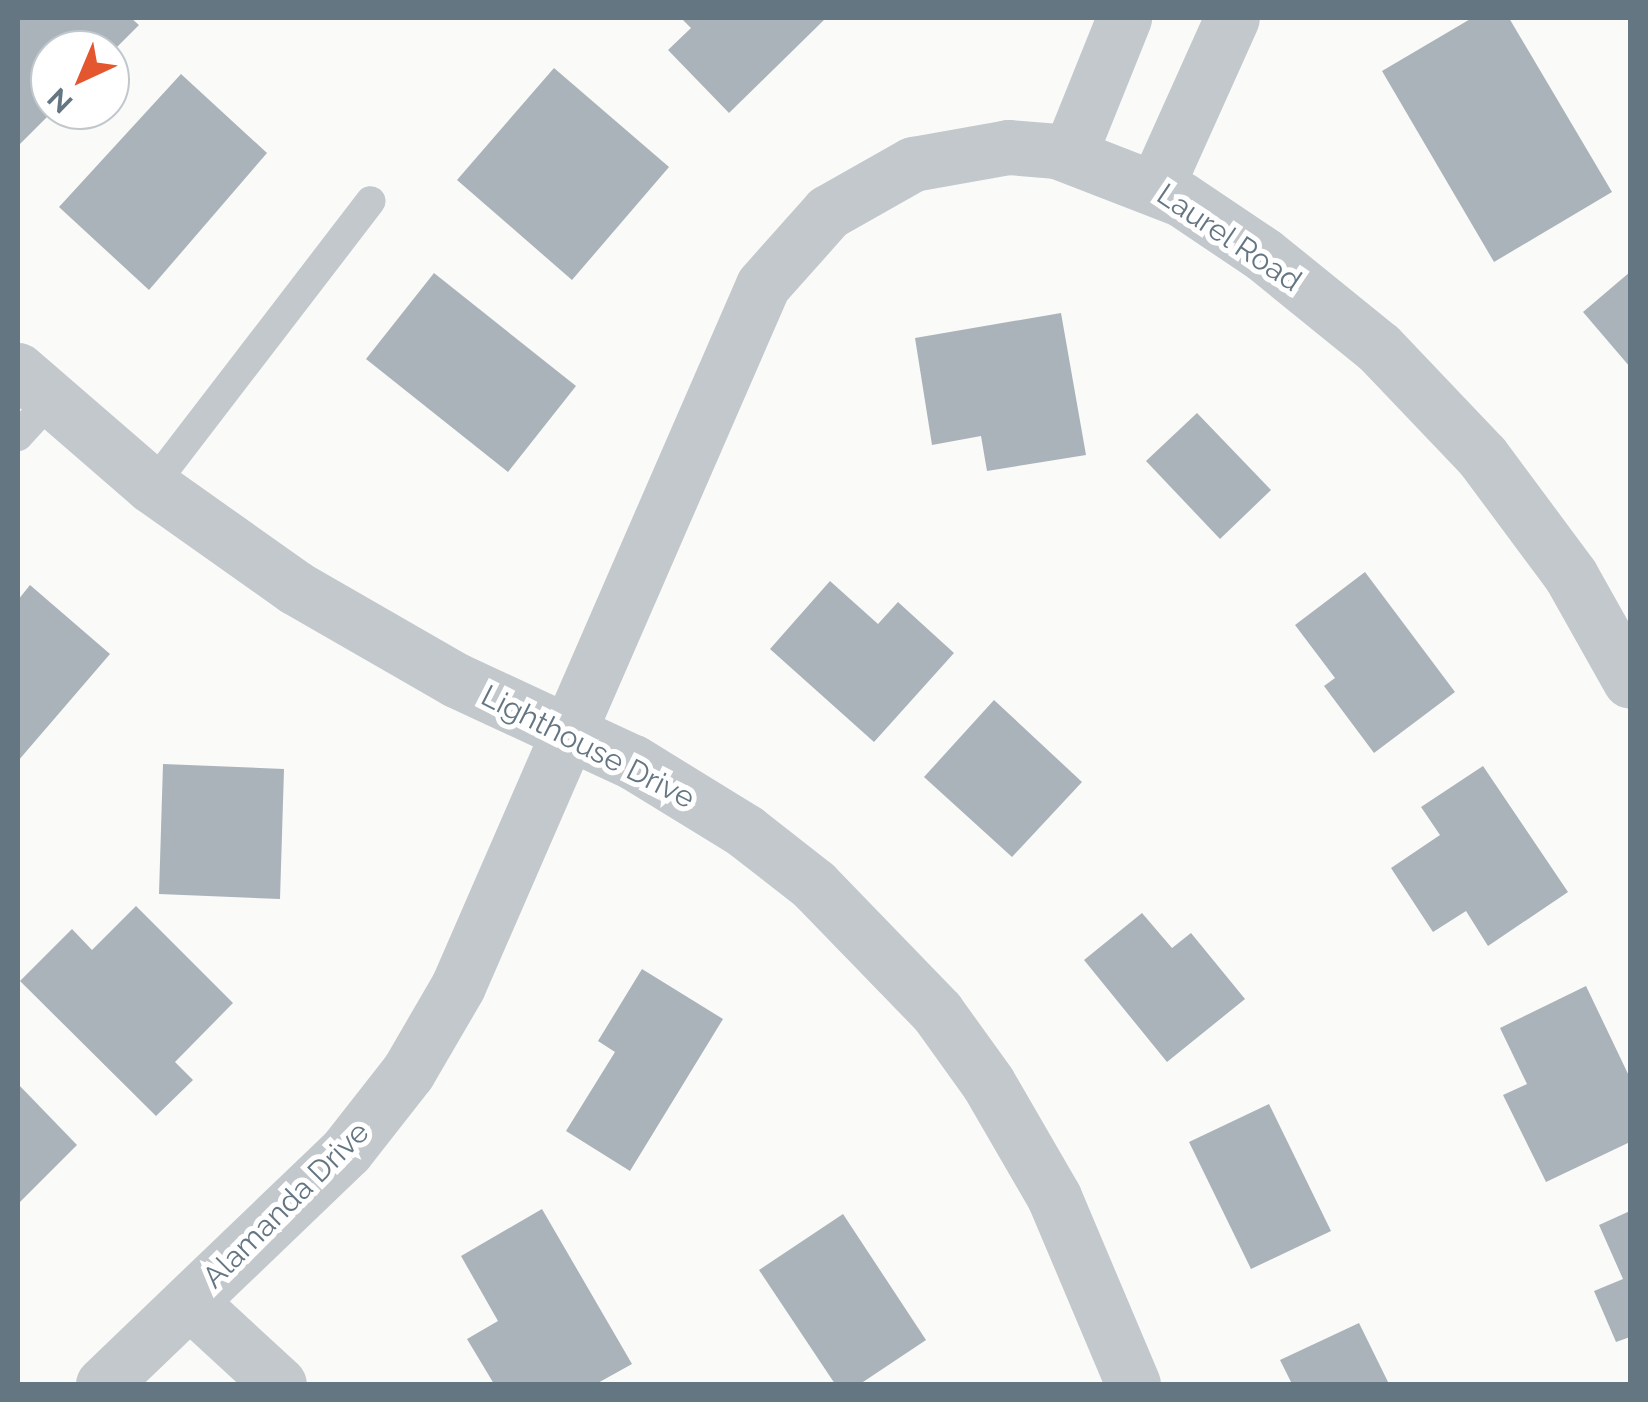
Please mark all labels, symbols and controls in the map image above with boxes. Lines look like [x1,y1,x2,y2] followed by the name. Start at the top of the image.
[30,30,130,130] north arrow
[41,81,79,120] text: N
[1150,176,1308,300] street label: Laurel Road
[475,678,701,816] street label: Lighthouse Drive
[195,1114,377,1296] street label: Alamanda Drive

